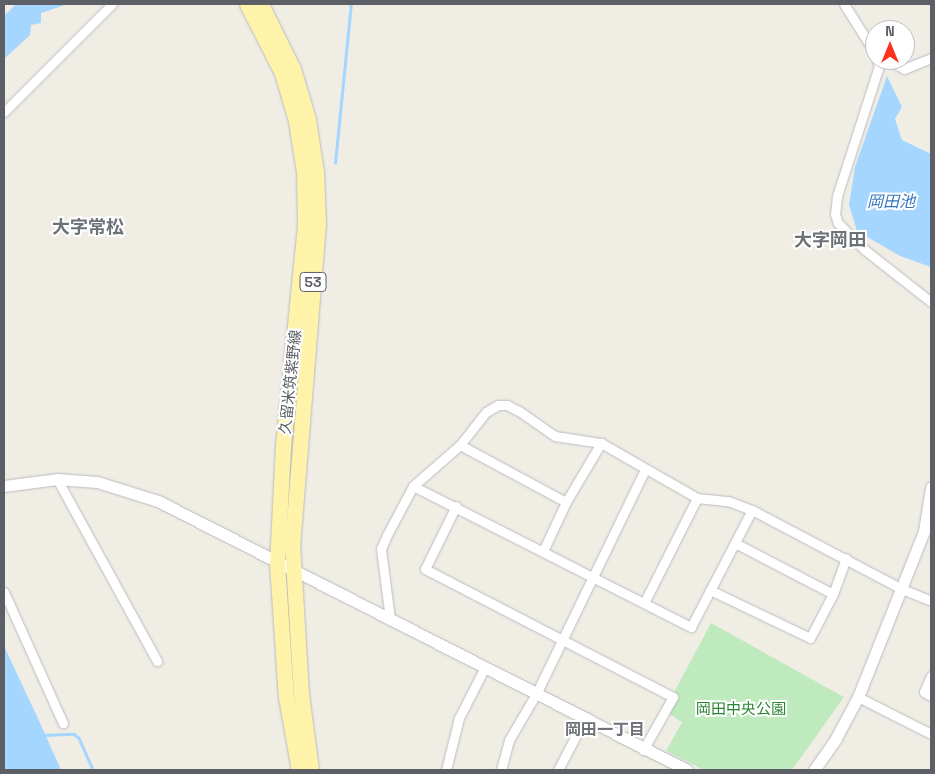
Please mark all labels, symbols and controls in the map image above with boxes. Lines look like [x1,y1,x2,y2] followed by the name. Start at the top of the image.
[865,20,915,70] north arrow
[885,22,895,40] text: N
[867,192,915,212] water label: 岡田池
[52,216,124,238] district label: 大字常松
[794,229,866,251] district label: 大字岡田
[299,270,327,294] road number: 53
[276,329,304,435] street label: 久留米筑紫野線
[696,700,786,718] park label: 岡田中央公園
[565,720,645,740] district label: 岡田一丁目

